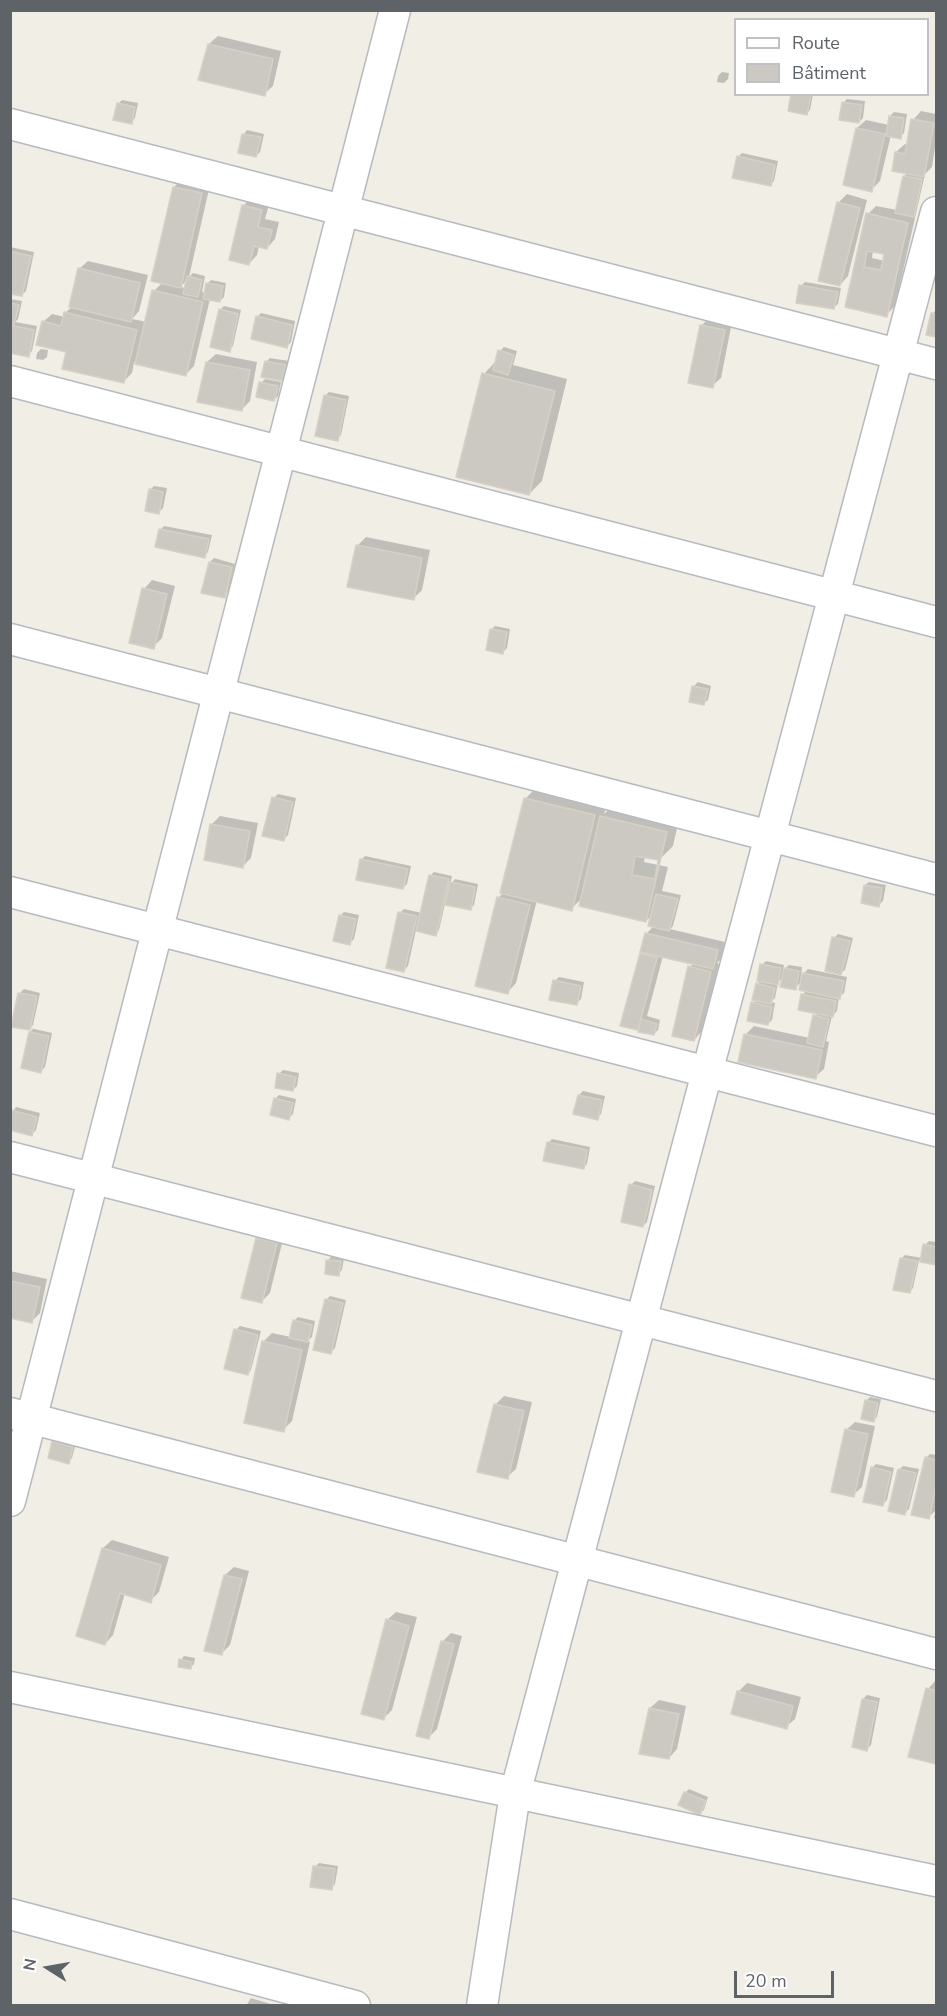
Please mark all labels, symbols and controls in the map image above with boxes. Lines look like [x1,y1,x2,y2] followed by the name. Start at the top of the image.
[734,18,929,96] legend
[792,31,840,55] text: Route
[792,61,866,85] text: Bâtiment
[18,1938,78,1998] north arrow
[18,1957,42,1973] text: N
[737,1959,838,1997] scale bar
[745,1969,787,1993] text: 20 m

